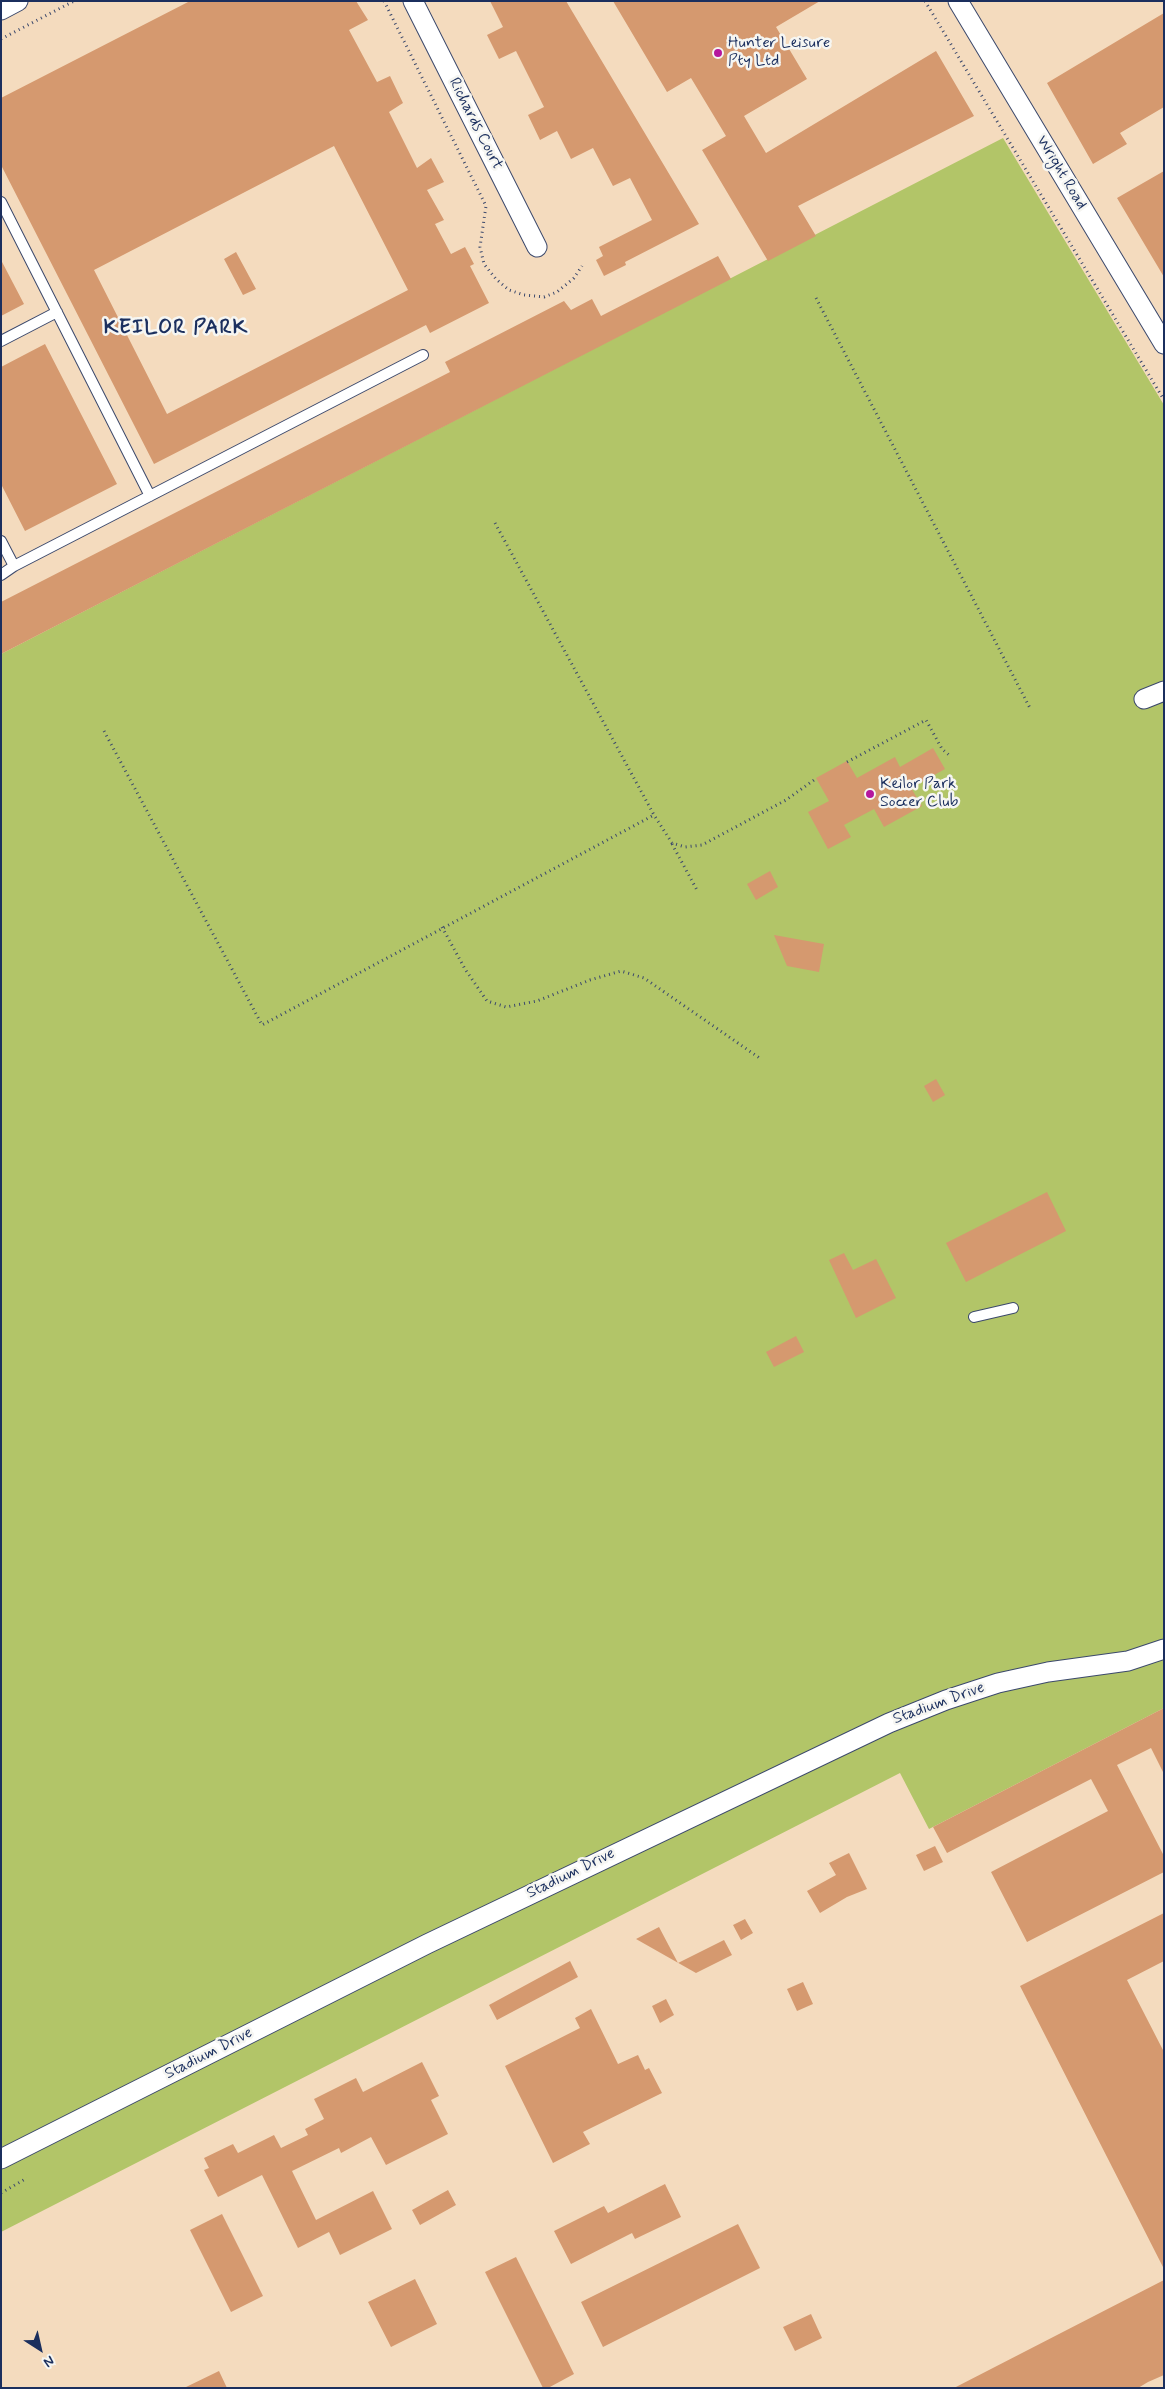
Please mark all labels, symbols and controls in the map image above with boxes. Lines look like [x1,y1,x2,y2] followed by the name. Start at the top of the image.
[728,34,830,72] place label: Hunter Leisure Pty Ltd
[712,47,724,59] marker: Hunter Leisure Pty Ltd
[444,75,506,173] street label: Richards Court
[1031,133,1091,213] street label: Wright Road
[104,316,248,342] district label: KEILOR PARK
[880,775,958,813] place label: Keilor Park Soccer Club
[864,788,876,800] marker: Keilor Park Soccer Club
[891,1679,987,1729] street label: Stadium Drive
[524,1844,618,1904] street label: Stadium Drive
[162,2024,256,2084] street label: Stadium Drive
[15,2324,65,2374] north arrow
[40,2351,58,2371] text: N

